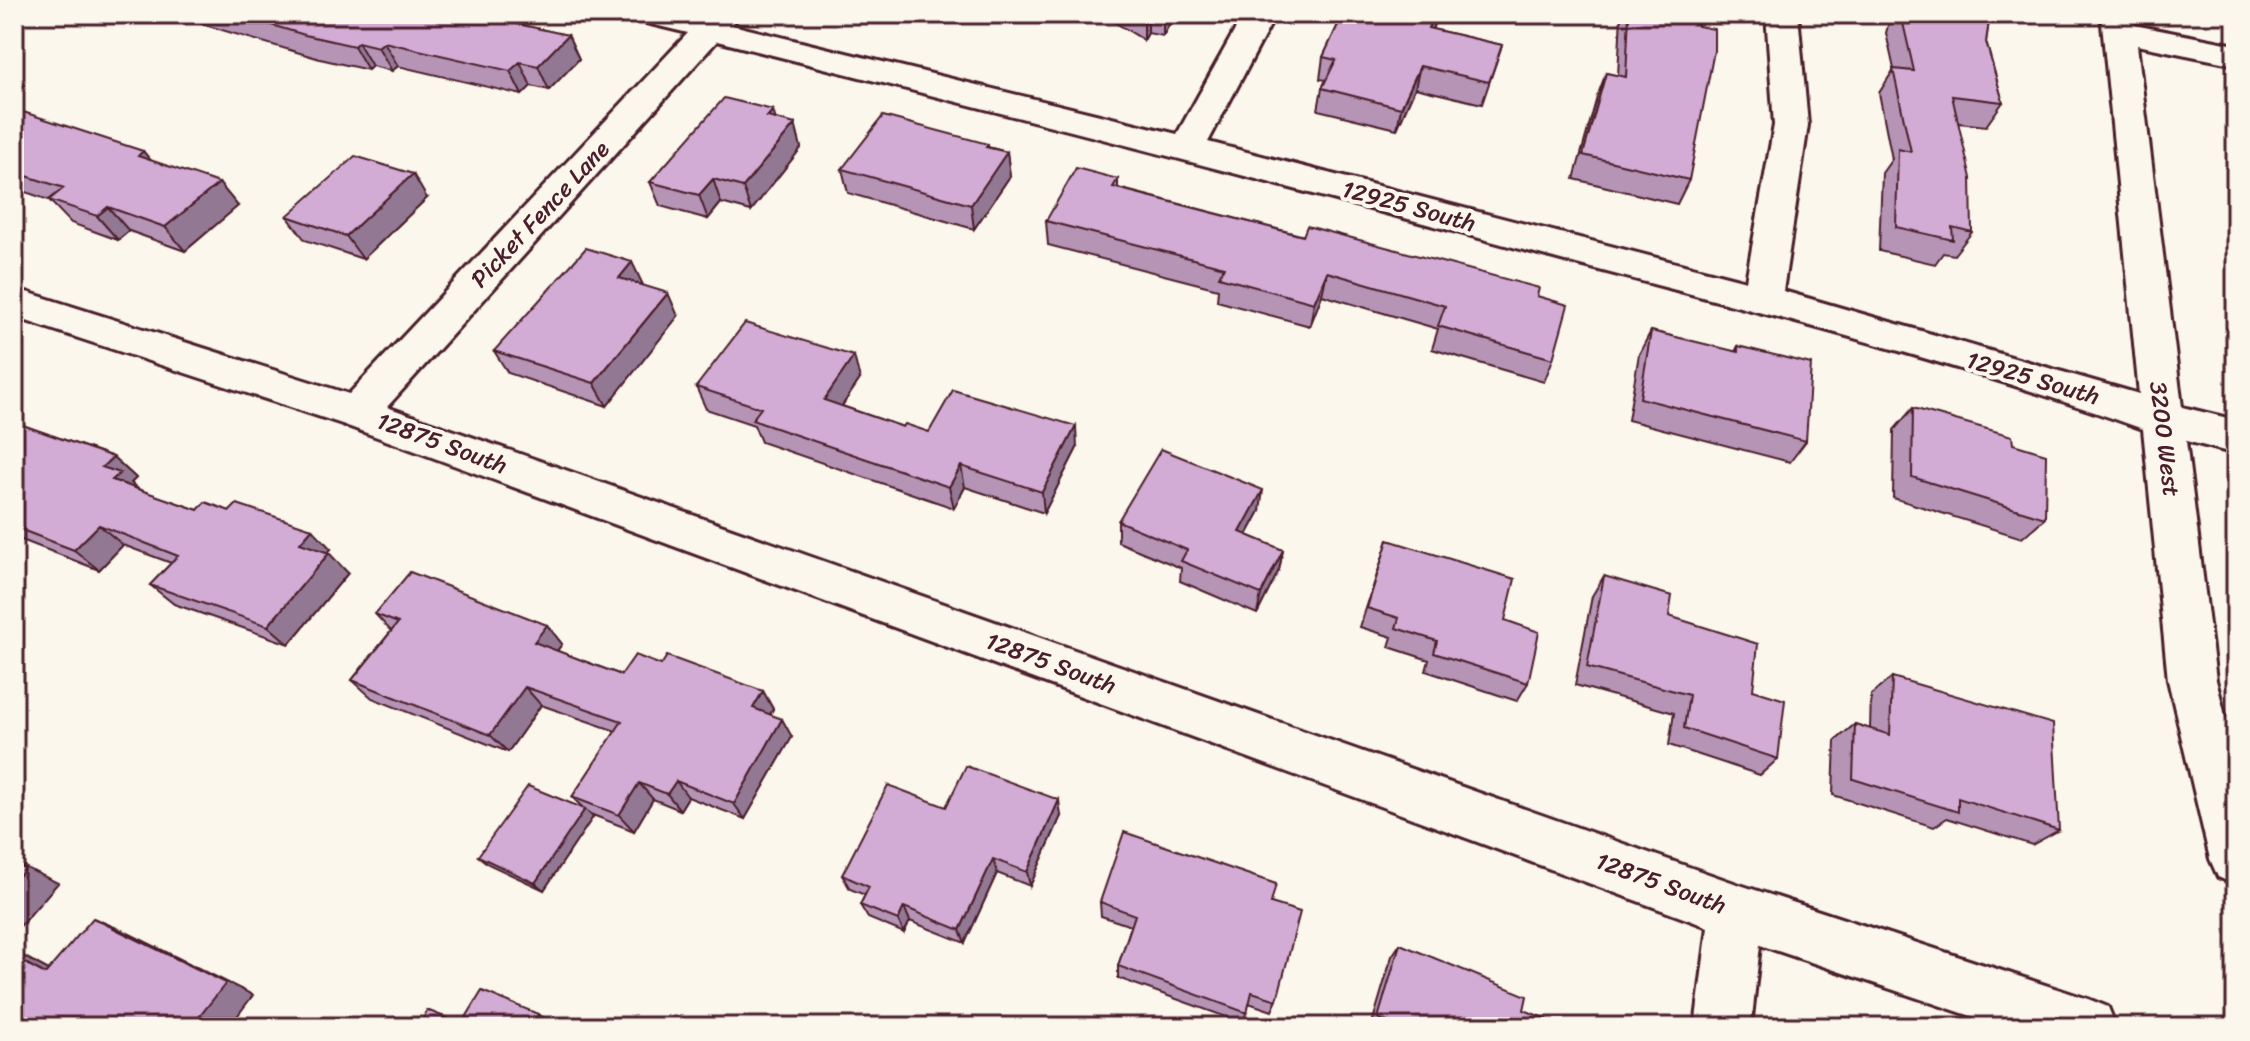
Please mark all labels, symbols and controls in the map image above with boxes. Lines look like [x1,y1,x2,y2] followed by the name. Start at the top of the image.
[460,130,620,298] street label: Picket Fence Lane
[1337,168,1481,244] street label: 12925 South
[1961,339,2105,417] street label: 12925 South
[2137,379,2193,499] street label: 3200 West
[371,400,513,486] street label: 12875 South
[980,620,1122,706] street label: 12875 South
[1590,840,1732,926] street label: 12875 South

